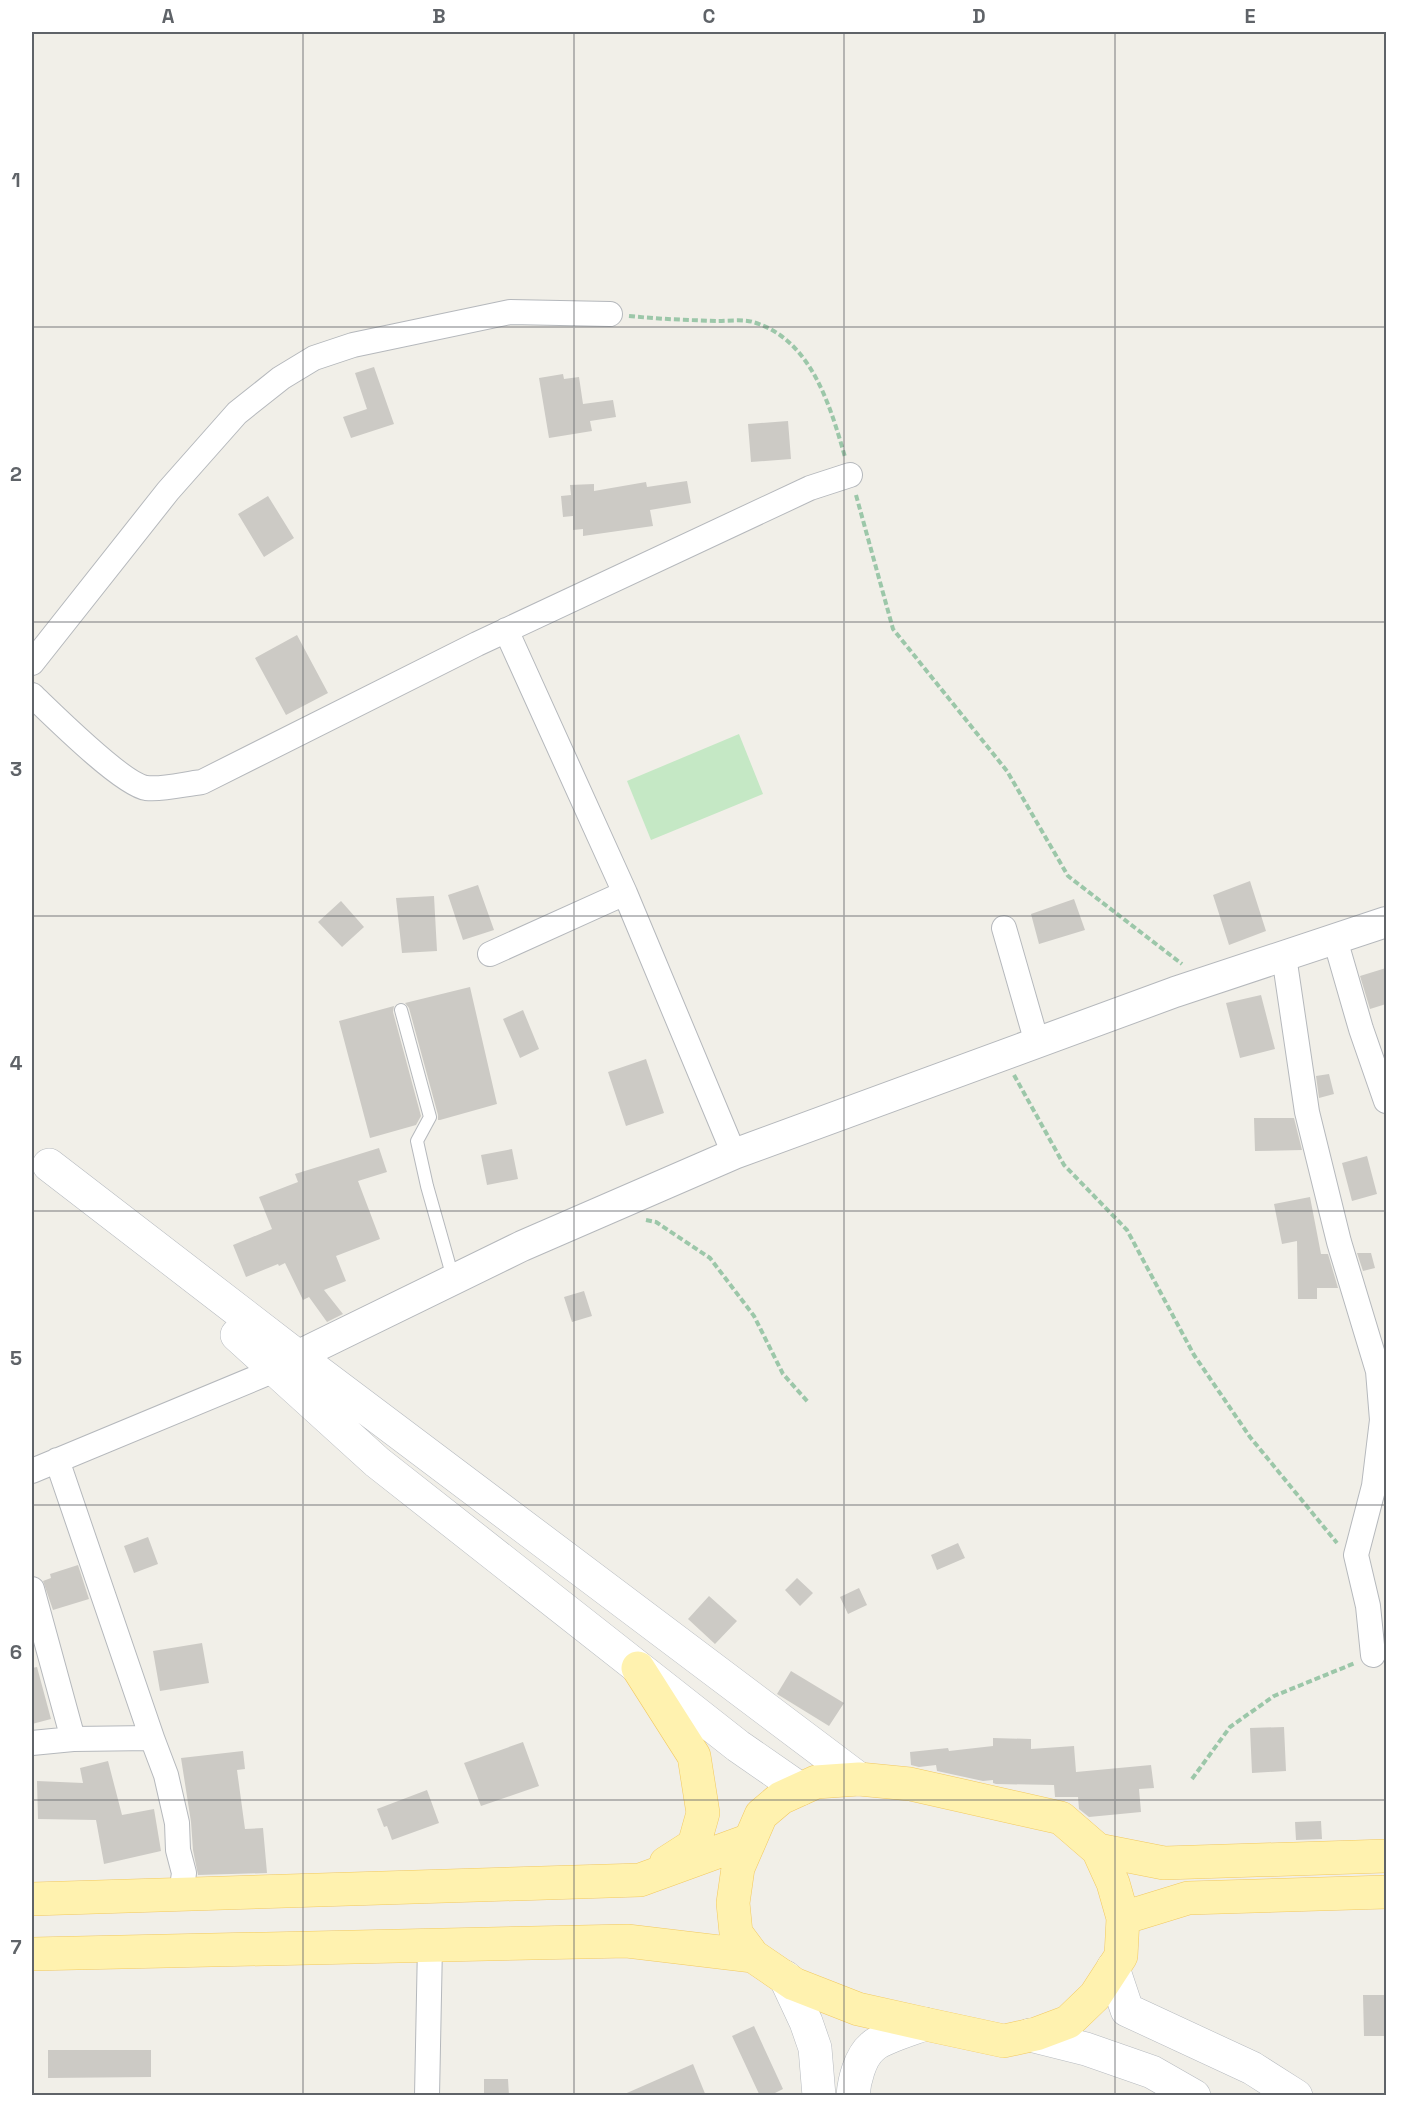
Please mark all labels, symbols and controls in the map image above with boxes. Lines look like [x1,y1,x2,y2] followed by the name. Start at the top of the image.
[162,3,175,29] text: A
[432,3,446,29] text: B
[703,3,716,29] text: C
[972,3,986,29] text: D
[1244,3,1256,29] text: E
[11,167,21,193] text: 1
[10,461,22,487] text: 2
[10,756,22,782] text: 3
[10,1050,23,1076] text: 4
[10,1345,22,1371] text: 5
[10,1639,22,1665] text: 6
[10,1934,22,1960] text: 7

